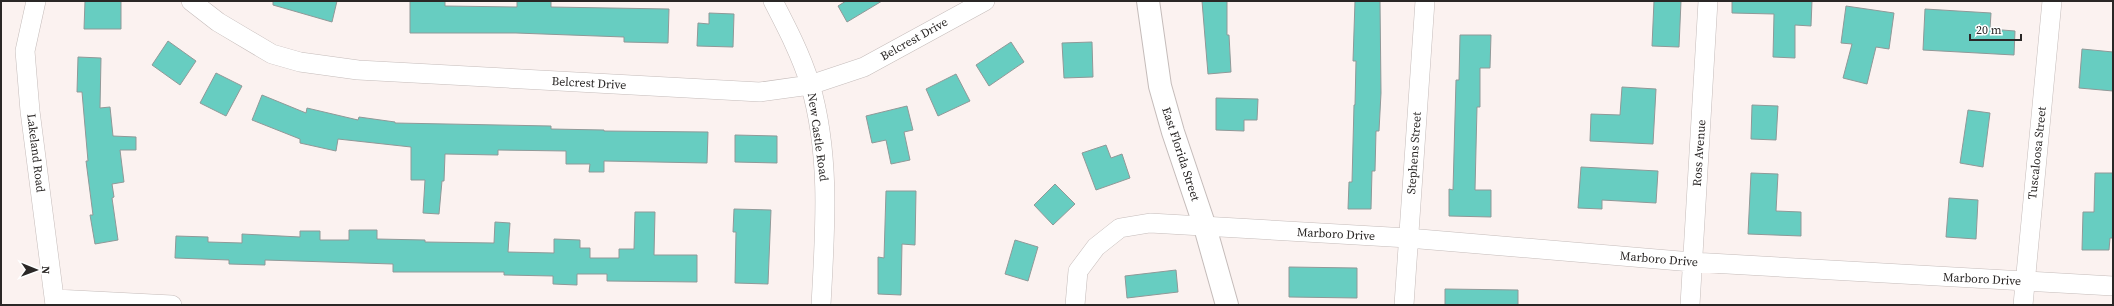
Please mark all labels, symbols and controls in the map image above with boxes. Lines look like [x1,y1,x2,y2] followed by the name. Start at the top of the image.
[877,14,951,64] street label: Belcrest Drive
[1970,16,2021,42] scale bar
[1976,22,2002,38] text: 20 m
[551,73,627,93] street label: Belcrest Drive
[804,92,832,182] street label: New Castle Road
[1158,105,1204,203] street label: East Florida Street
[2024,106,2050,200] street label: Tuscaloosa Street
[1403,111,1425,195] street label: Stephens Street
[23,113,49,193] street label: Lakeland Road
[1689,119,1709,187] street label: Ross Avenue
[1296,224,1376,244] street label: Marboro Drive
[1619,248,1699,270] street label: Marboro Drive
[16,250,56,290] north arrow
[38,266,53,274] text: N
[1942,269,2022,289] street label: Marboro Drive

